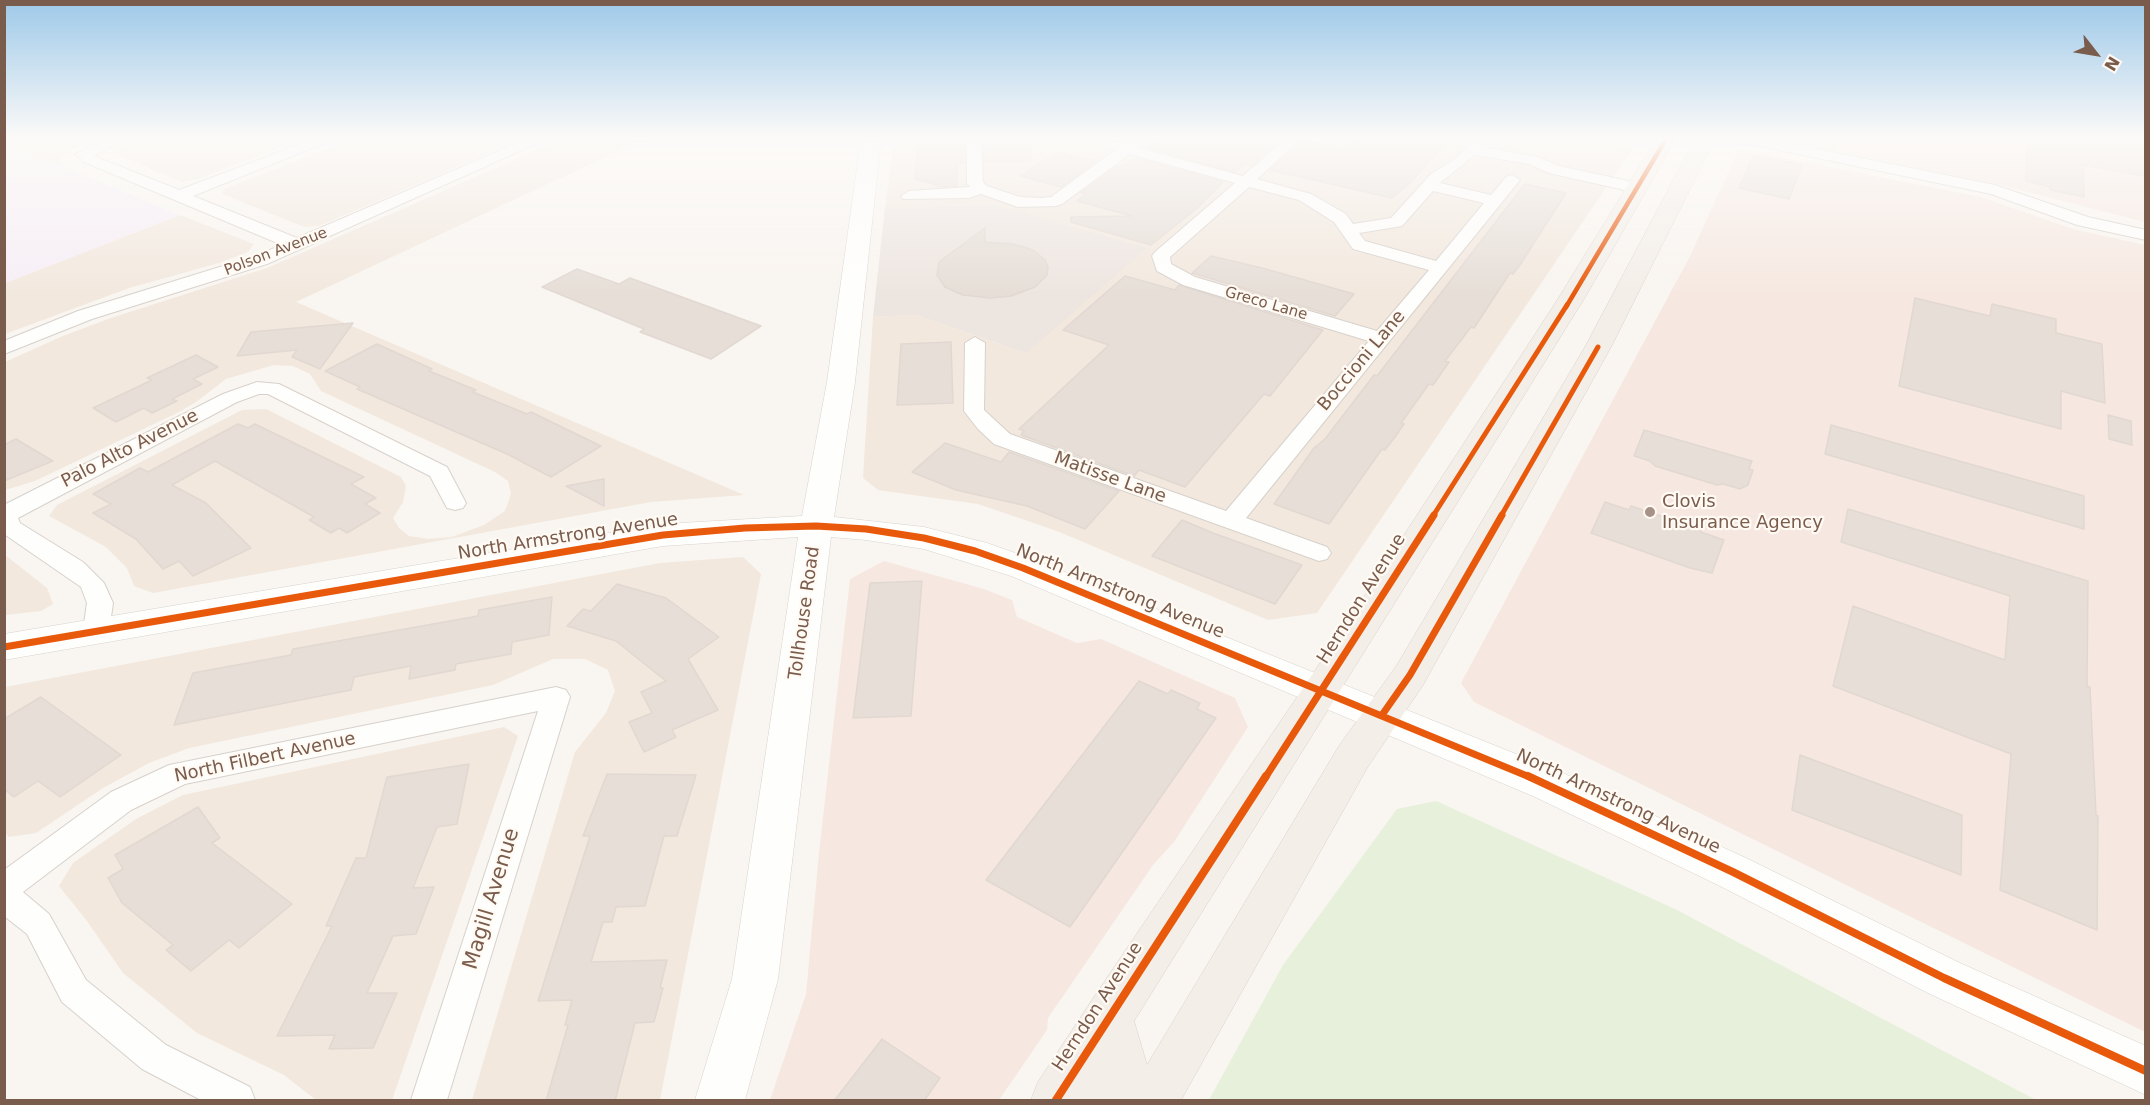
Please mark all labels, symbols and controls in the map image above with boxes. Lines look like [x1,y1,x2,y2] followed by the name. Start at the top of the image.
[2066,24,2126,84] north arrow
[2100,53,2123,74] text: N
[222,224,330,280] street label: Polson Avenue
[1223,284,1309,324] street label: Greco Lane
[1314,306,1410,416] street label: Boccioni Lane
[58,405,202,493] street label: Palo Alto Avenue
[1051,448,1169,508] street label: Matisse Lane
[1662,491,1823,534] place label: Clovis Insurance Agency
[1643,505,1657,519] marker: Clovis Insurance Agency
[456,509,680,565] street label: North Armstrong Avenue
[1313,530,1411,668] street label: Herndon Avenue
[1013,540,1227,644] street label: North Armstrong Avenue
[785,545,825,681] street label: Tollhouse Road
[172,728,358,788] street label: North Filbert Avenue
[1512,745,1724,859] street label: North Armstrong Avenue
[459,825,525,973] street label: Magill Avenue
[1048,938,1148,1076] street label: Herndon Avenue

